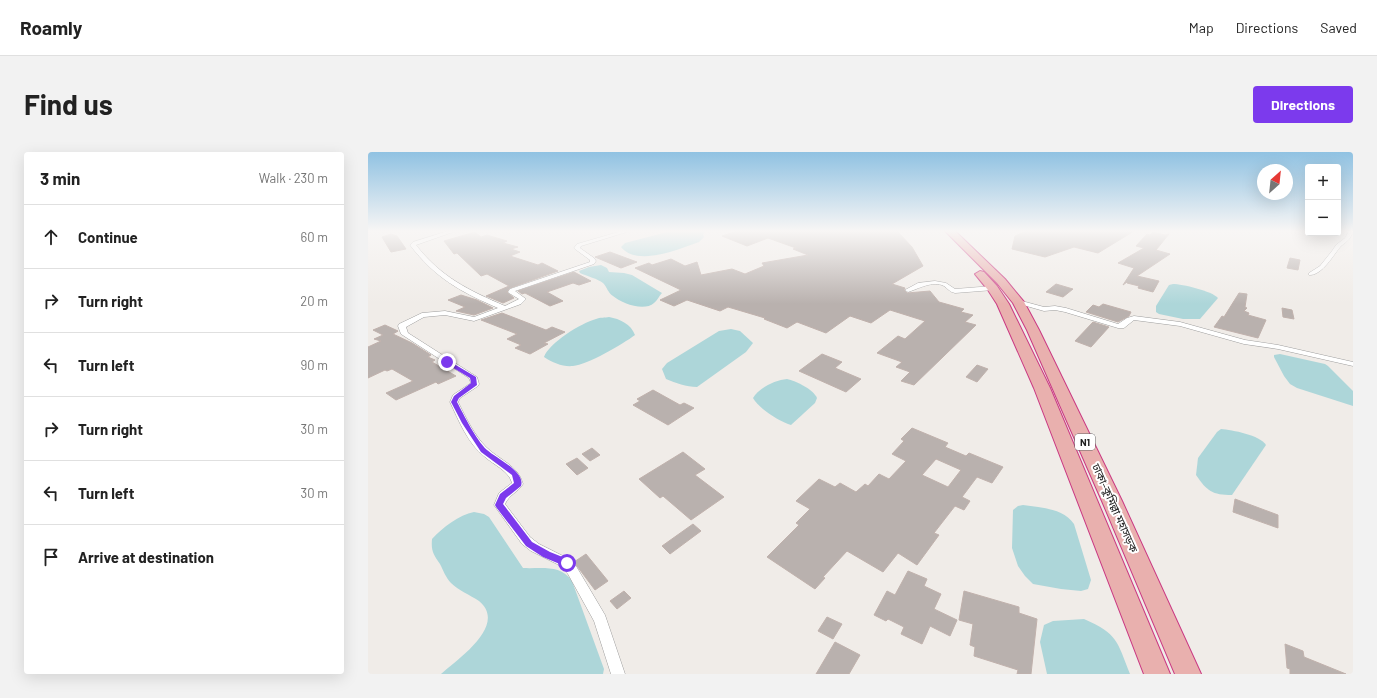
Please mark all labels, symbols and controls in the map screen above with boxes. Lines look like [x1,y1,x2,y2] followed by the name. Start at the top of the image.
[20,16,82,39] text: Roamly
[1189,19,1214,36] text: Map
[1236,19,1298,36] text: Directions
[1320,19,1357,36] text: Saved
[1253,86,1353,123] button: Directions
[24,87,113,121] text: Find us
[1257,164,1293,200] north arrow
[1305,164,1341,236] map controls
[1305,164,1341,200] button: +
[40,168,80,188] text: 3 min
[259,170,328,186] text: Walk · 230 m
[1305,200,1341,236] button: −
[40,226,62,248] icon: ahead
[78,228,138,246] text: Continue
[301,229,328,245] text: 60 m
[40,290,62,312] icon: right
[78,292,143,310] text: Turn right
[300,293,328,309] text: 20 m
[438,353,456,371] route end
[40,354,62,376] icon: left
[78,356,134,374] text: Turn left
[301,357,328,373] text: 90 m
[40,418,62,440] icon: right
[78,420,143,438] text: Turn right
[301,421,328,437] text: 30 m
[1075,434,1095,450] road number: N1
[1089,460,1141,555] street label: ঢাকা–কুমিল্লা মহাসড়ক
[40,482,62,504] icon: left
[78,484,134,502] text: Turn left
[301,485,328,501] text: 30 m
[40,546,62,568] icon: arrive
[78,548,214,566] text: Arrive at destination
[558,554,576,572] route start

